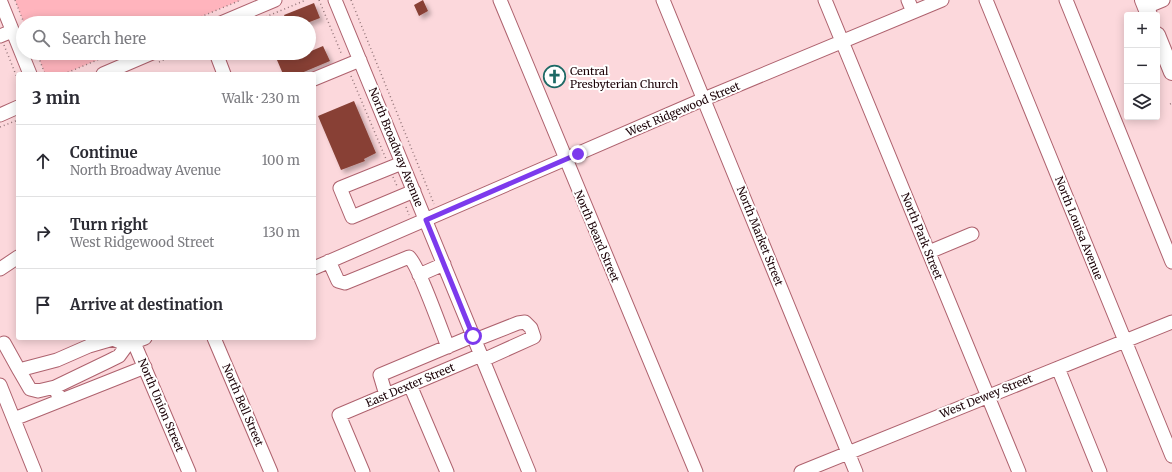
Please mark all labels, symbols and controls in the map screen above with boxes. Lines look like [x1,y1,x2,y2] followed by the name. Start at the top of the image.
[1124,12,1160,120] map controls
[1124,12,1160,48] button: +
[16,16,316,60] search box
[30,27,52,49] icon: search
[62,29,146,48] text: Search here
[1124,48,1160,84] button: −
[542,64,568,90] church icon: Central Presbyterian Church
[570,64,679,91] place label: Central Presbyterian Church
[623,78,743,140] street label: West Ridgewood Street
[1124,84,1160,120] button: layers
[366,85,426,209] street label: North Broadway Avenue
[32,87,80,109] text: 3 min
[222,90,300,107] text: Walk · 230 m
[70,143,138,162] text: Continue
[569,145,587,163] route end
[32,150,54,172] icon: ahead
[262,152,300,169] text: 100 m
[70,162,221,179] text: North Broadway Avenue
[1052,174,1106,282] street label: North Louisa Avenue
[734,184,787,288] street label: North Market Street
[571,188,623,285] street label: North Beard Street
[898,191,946,282] street label: North Park Street
[70,215,148,234] text: Turn right
[32,222,54,244] icon: right
[263,224,300,241] text: 130 m
[70,234,214,251] text: West Ridgewood Street
[32,294,54,316] icon: arrive
[70,295,223,314] text: Arrive at destination
[464,327,482,345] route start
[135,356,187,455] street label: North Union Street
[363,360,457,410] street label: East Dexter Street
[219,362,267,449] street label: North Bell Street
[937,371,1035,421] street label: West Dewey Street

